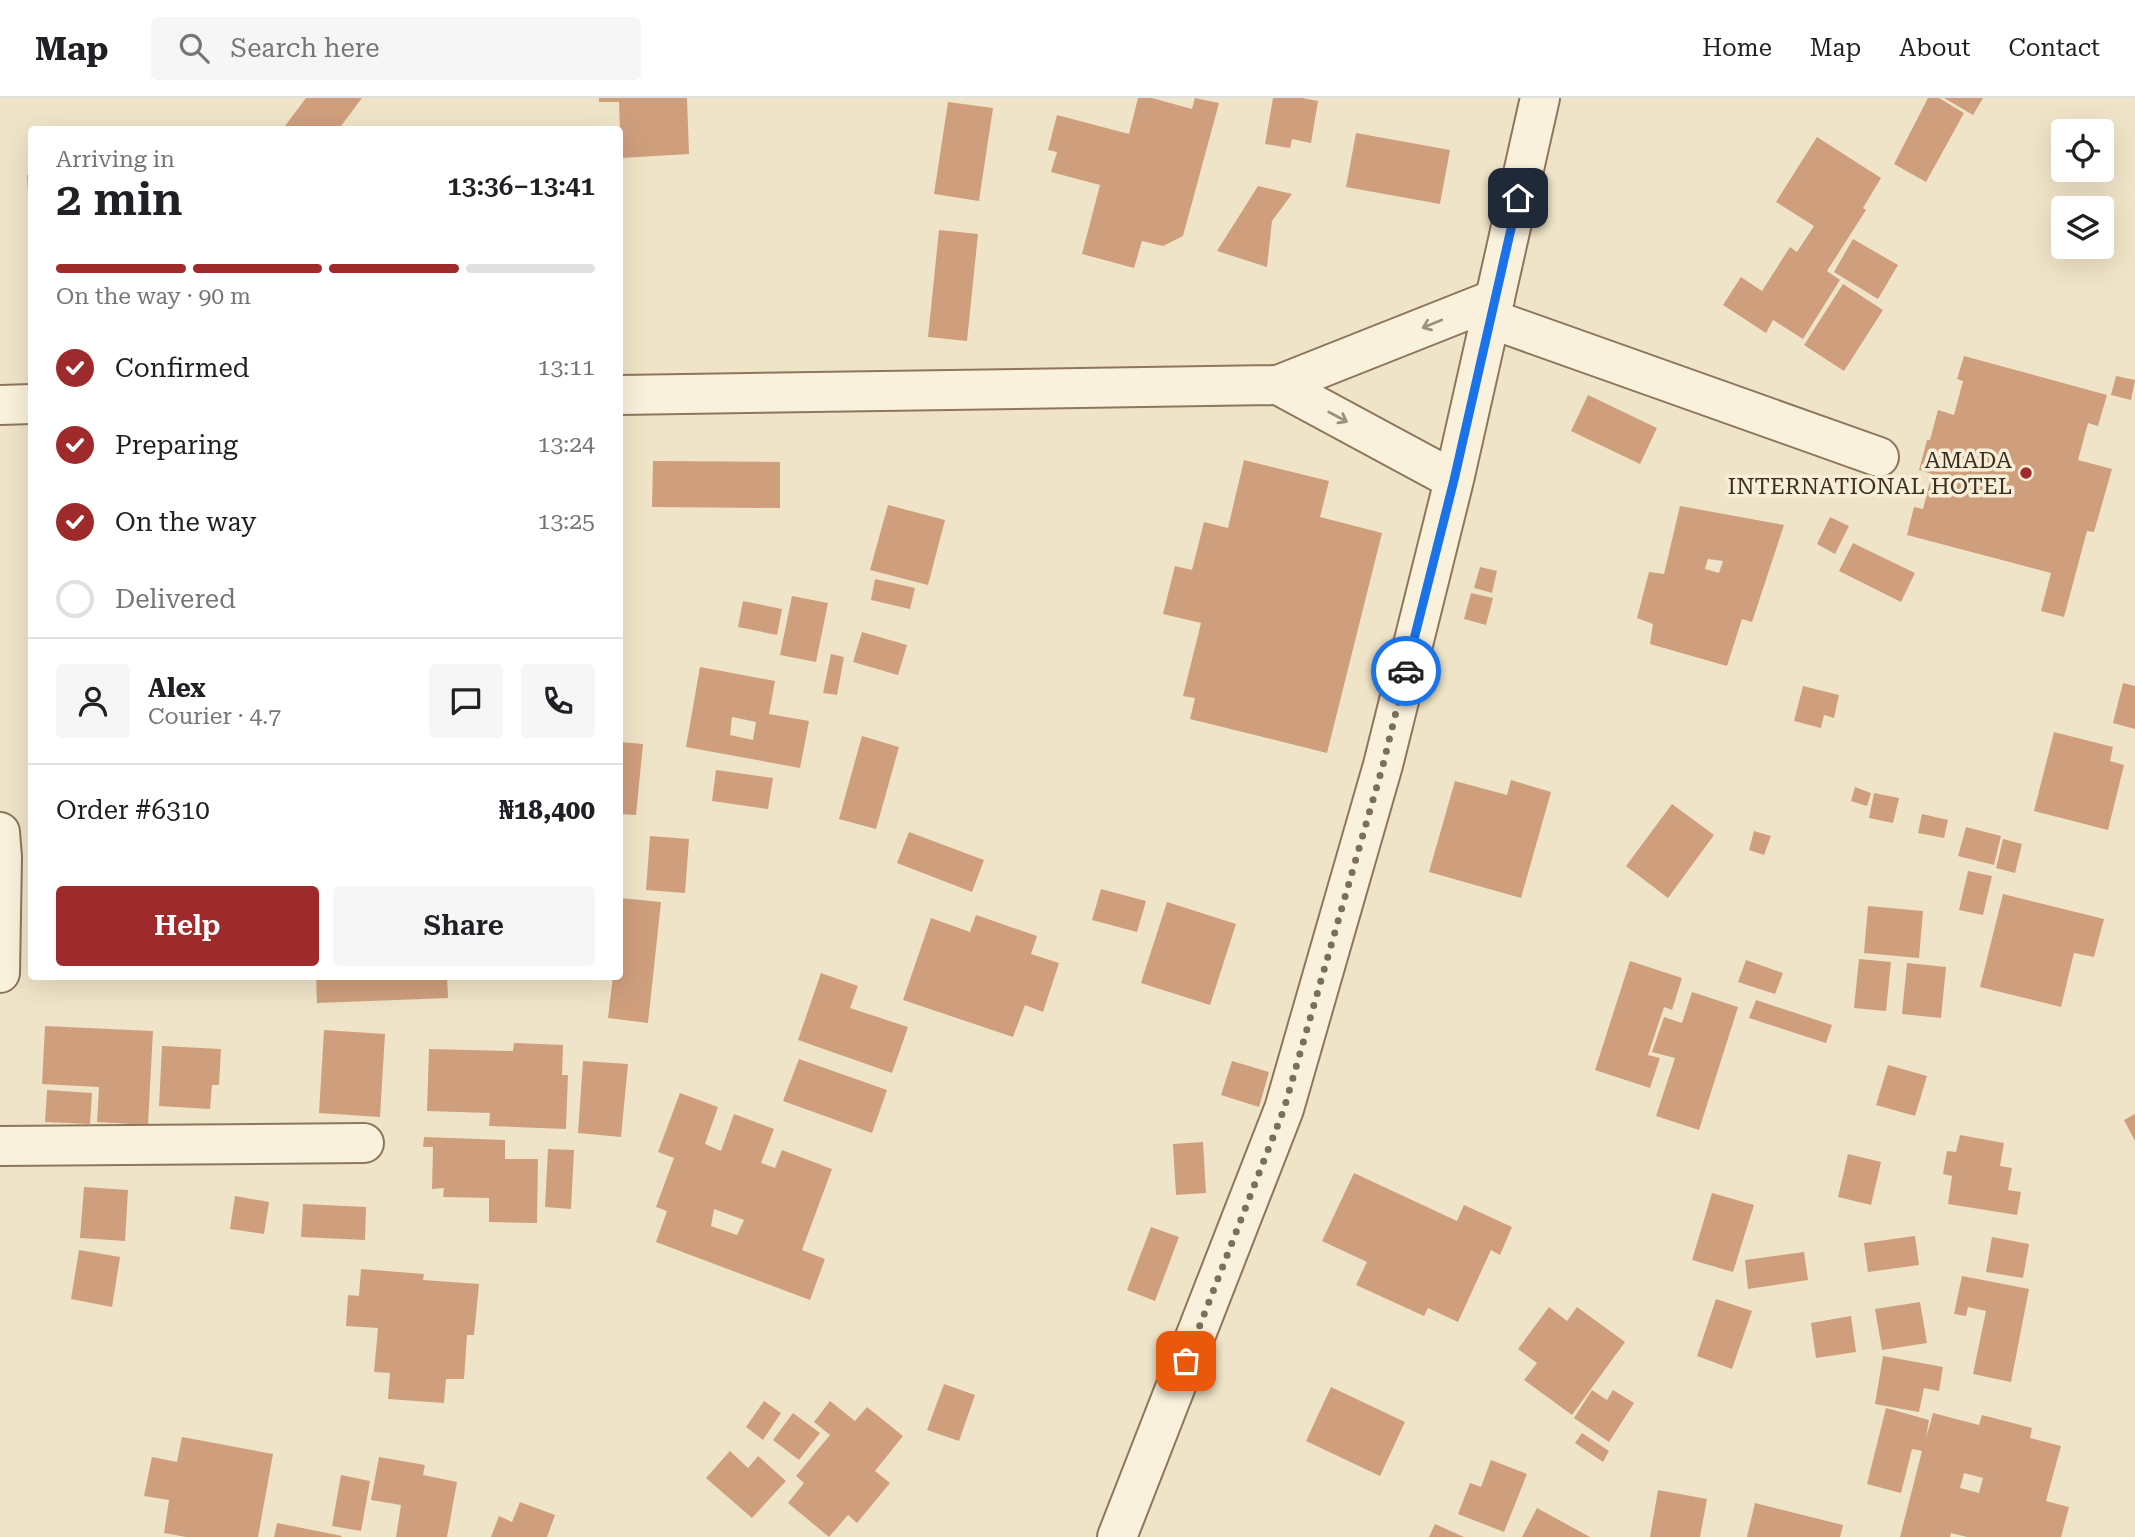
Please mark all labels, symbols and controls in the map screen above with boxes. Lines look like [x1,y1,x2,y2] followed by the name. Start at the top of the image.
[151,17,641,80] search box
[35,29,109,68] text: Map
[175,29,213,67] icon: search
[231,33,380,63] text: Search here
[1702,34,1772,62] text: Home
[1810,34,1861,62] text: Map
[1899,34,1970,62] text: About
[2008,34,2100,62] text: Contact
[2051,119,2114,259] map controls
[2051,119,2114,182] button: locate
[56,146,175,173] text: Arriving in
[1488,168,1548,228] pin
[447,171,595,201] text: 13:36–13:41
[56,172,183,226] text: 2 min
[1499,179,1537,217] icon: home
[2051,196,2114,259] button: layers
[56,283,251,310] text: On the way · 90 m
[1421,319,1443,332] one-way arrow
[56,349,94,387] icon: check
[115,353,250,383] text: Confirmed
[538,354,595,381] text: 13:11
[1327,411,1347,425] one-way arrow
[56,426,94,464] icon: check
[115,430,238,460] text: Preparing
[538,431,595,458] text: 13:24
[1728,447,2012,500] place label: AMADA INTERNATIONAL HOTEL
[2018,465,2034,481] marker: AMADA INTERNATIONAL HOTEL
[56,503,94,541] icon: check
[115,507,256,537] text: On the way
[538,508,595,535] text: 13:25
[115,584,236,614] text: Delivered
[1371,636,1441,706] courier
[1387,652,1425,690] icon: car
[56,664,130,738] button: person
[429,664,503,738] button: chat
[521,664,595,738] button: phone
[148,673,206,703] text: Alex
[148,703,281,730] text: Courier · 4.7
[56,795,210,825] text: Order #6310
[499,795,595,825] text: ₦18,400
[56,886,319,966] button: Help
[333,886,595,966] button: Share
[1156,1331,1216,1391] pin
[1167,1342,1205,1380] icon: bag

